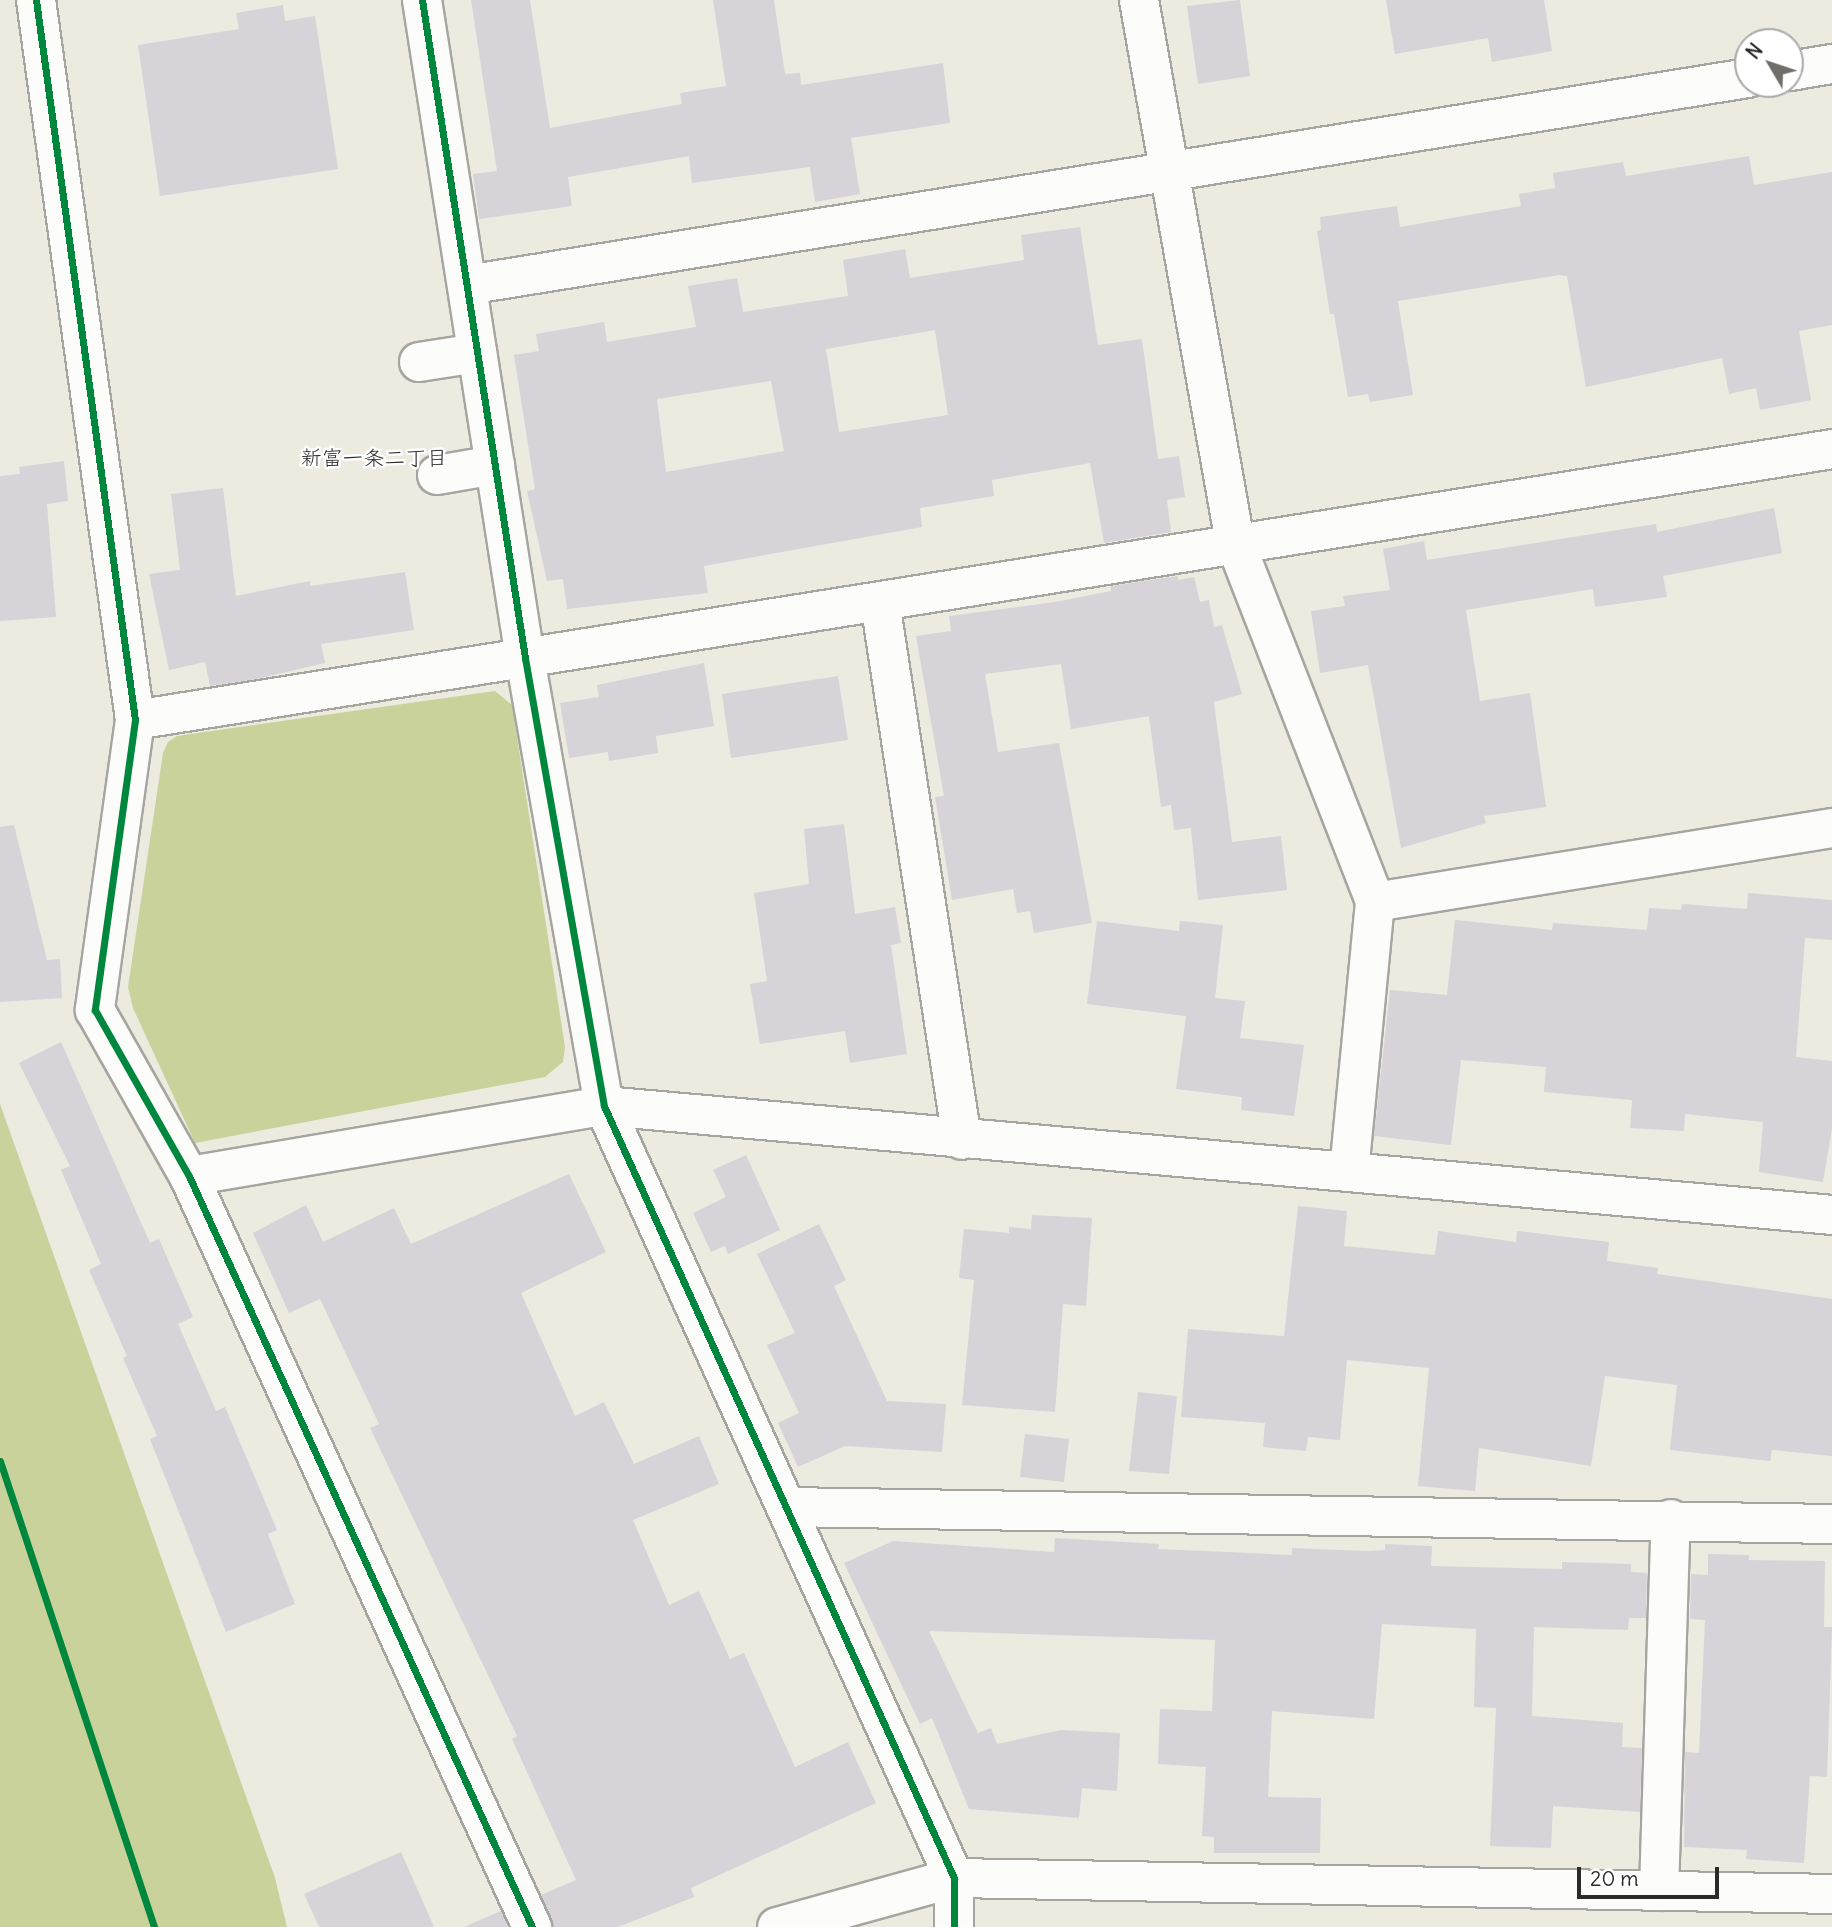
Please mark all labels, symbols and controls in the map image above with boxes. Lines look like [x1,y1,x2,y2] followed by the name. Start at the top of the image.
[1734,28,1804,98] north arrow
[1741,38,1768,64] text: N
[301,445,447,471] district label: 新富一条二丁目
[1580,1854,1722,1898] scale bar
[1590,1865,1639,1892] text: 20 m

